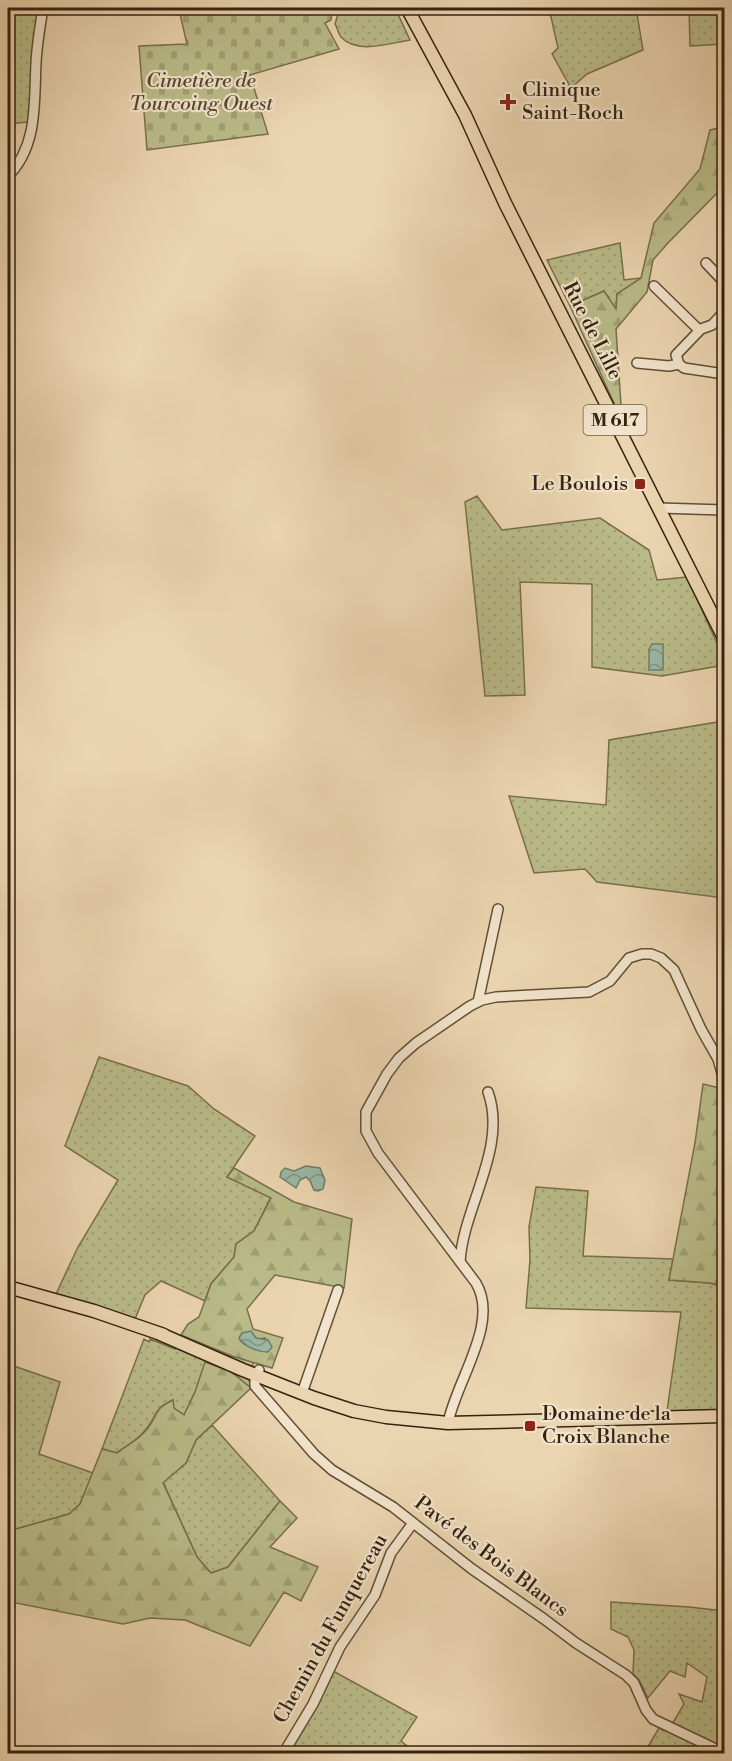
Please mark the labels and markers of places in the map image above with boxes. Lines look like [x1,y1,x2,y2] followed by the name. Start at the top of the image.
[522,78,624,126] place label: Clinique Saint-Roch
[499,93,517,111] marker: Clinique Saint-Roch
[531,472,628,497] place label: Le Boulois
[633,477,647,491] marker: Le Boulois
[542,1402,672,1450] place label: Domaine de la Croix Blanche
[523,1419,537,1433] marker: Domaine de la Croix Blanche

